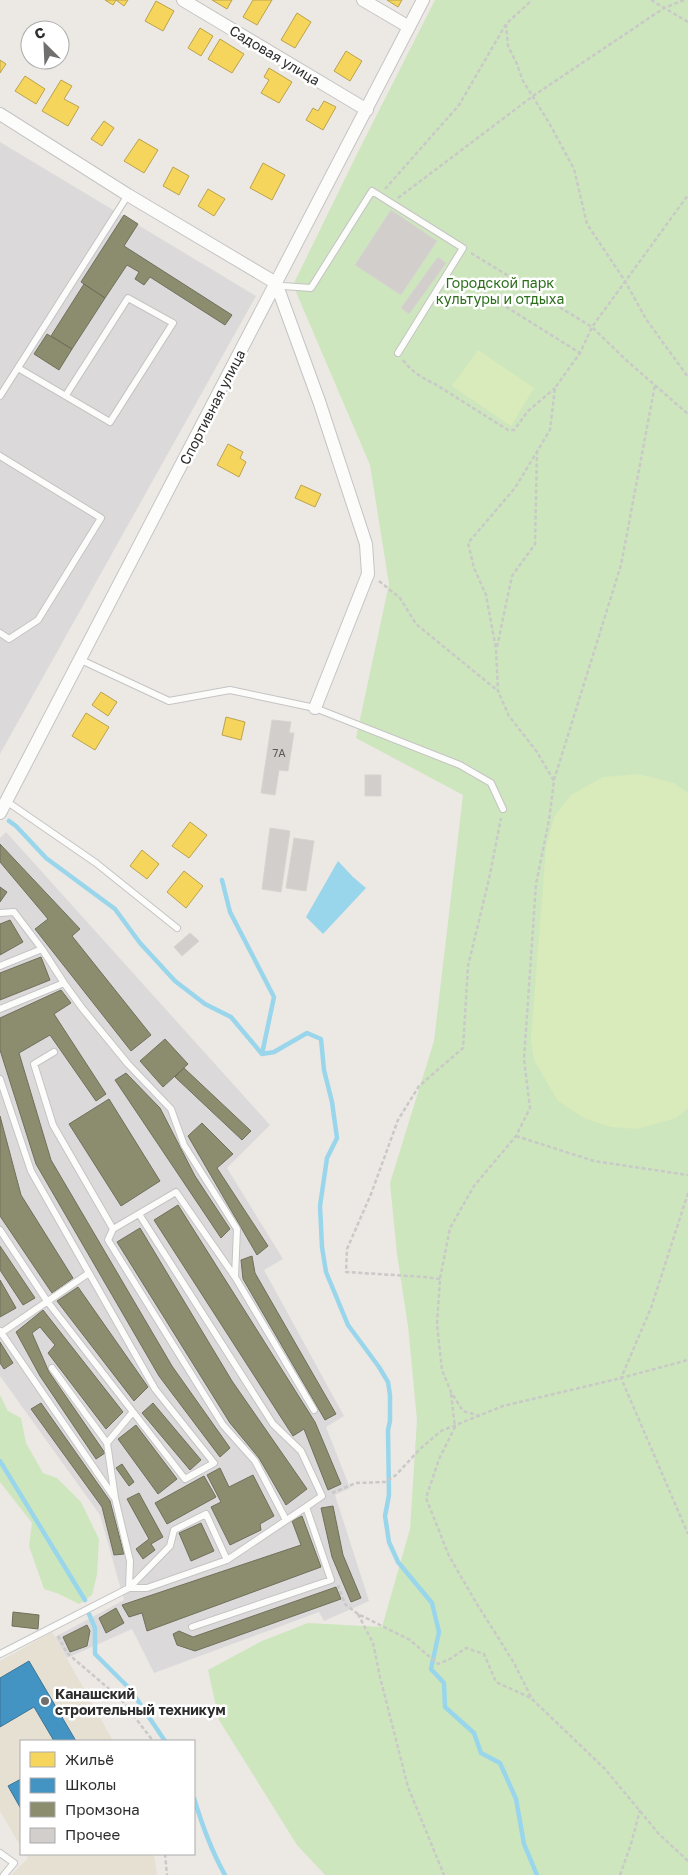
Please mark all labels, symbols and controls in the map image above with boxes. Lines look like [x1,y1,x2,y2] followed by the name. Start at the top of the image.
[20,20,70,70] north arrow
[227,21,323,89] street label: Садовая улица
[32,23,48,42] text: С
[436,274,564,307] park label: Городской парк культуры и отдыха
[176,347,248,467] street label: Спортивная улица
[272,746,286,759] house number: 7А
[55,1685,225,1718] place label: Канашский строительный техникум
[39,1695,51,1707] marker: Канашский строительный техникум
[20,1740,195,1855] legend
[65,1750,114,1768] text: Жильё
[65,1775,116,1793] text: Школы
[65,1800,140,1818] text: Промзона
[65,1825,121,1843] text: Прочее

